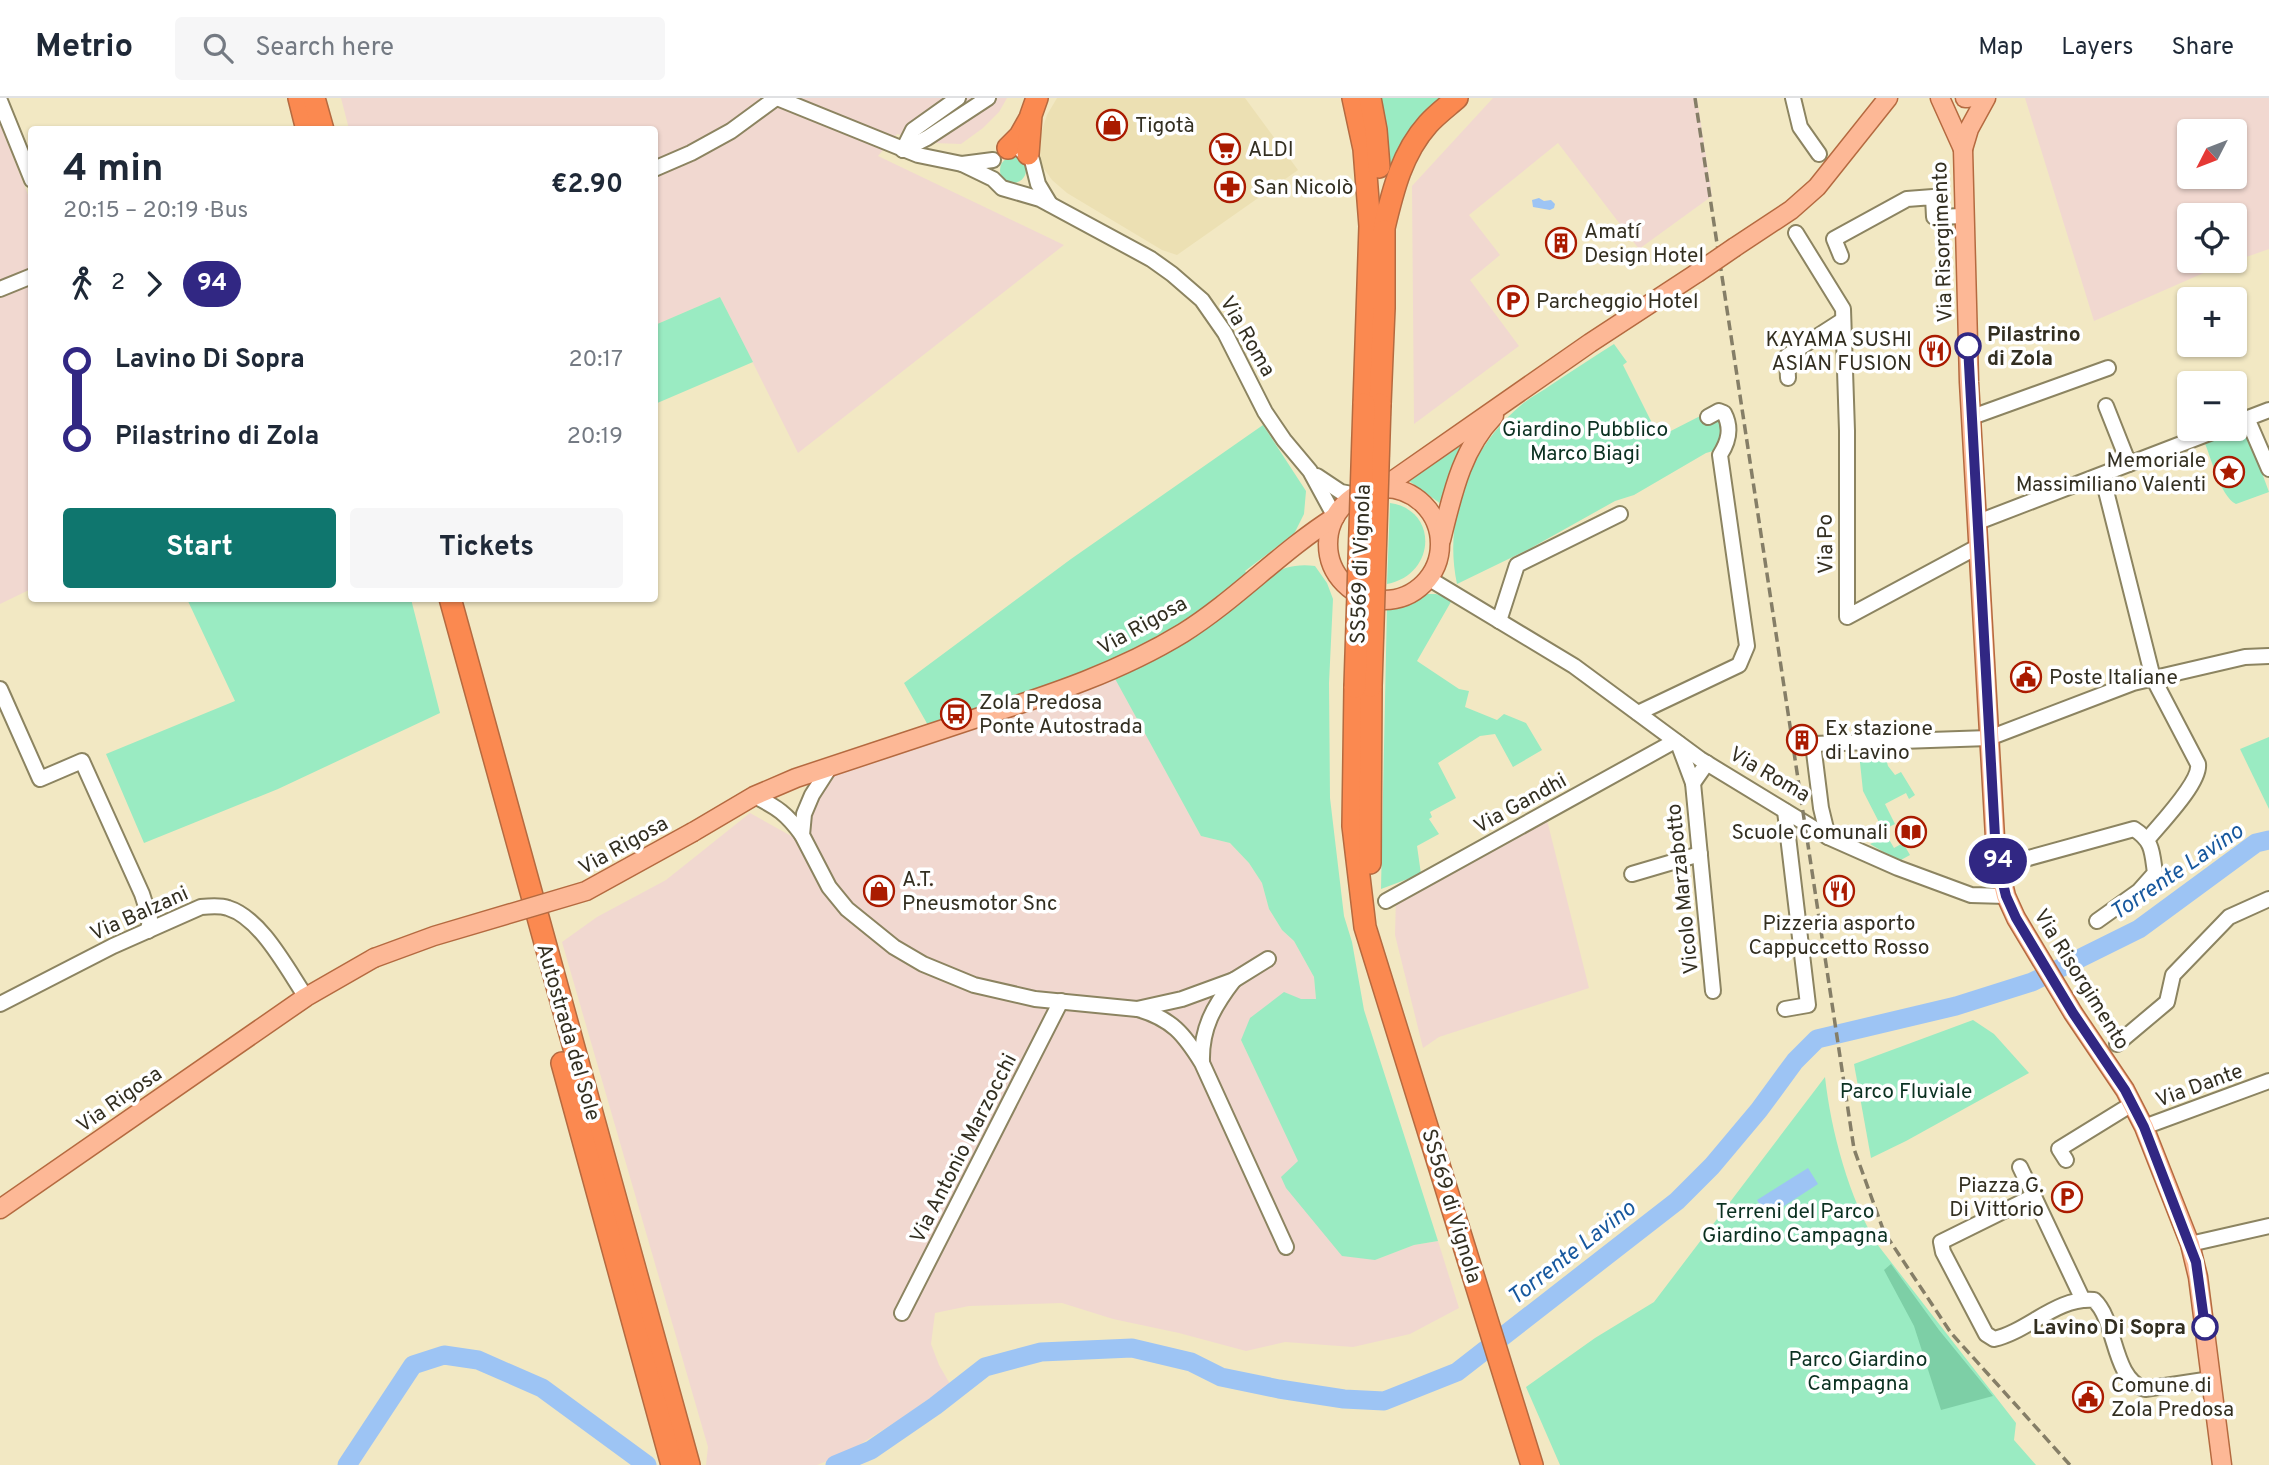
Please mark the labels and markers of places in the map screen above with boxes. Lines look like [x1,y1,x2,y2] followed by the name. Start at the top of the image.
[1095,108,1129,142] shop icon: Tigotà
[1135,113,1195,140] place label: Tigotà
[1208,132,1242,166] supermarket icon: ALDI
[1248,137,1294,164] place label: ALDI
[1213,170,1247,204] pharmacy icon: San Nicolò
[1253,175,1353,202] place label: San Nicolò
[1584,219,1704,270] place label: Amatí Design Hotel
[1544,226,1578,260] building icon: Amatí Design Hotel
[1496,284,1530,318] parking icon: Parcheggio Hotel
[1536,289,1698,316] place label: Parcheggio Hotel
[1987,322,2081,373] place label: Pilastrino di Zola
[1765,327,1912,378] place label: KAYAMA SUSHI ASIAN FUSION
[1955,333,1981,359] marker: Pilastrino di Zola
[1918,334,1952,368] restaurant icon: KAYAMA SUSHI ASIAN FUSION
[2016,448,2206,499] place label: Memoriale Massimiliano Valenti
[2212,455,2246,489] place icon: Memoriale Massimiliano Valenti
[2009,660,2043,694] public building icon: Poste Italiane
[2049,665,2178,692] place label: Poste Italiane
[979,690,1142,741] place label: Zola Predosa Ponte Autostrada
[939,697,973,731] bus stop icon: Zola Predosa Ponte Autostrada
[1825,716,1933,767] place label: Ex stazione di Lavino
[1785,723,1819,757] building icon: Ex stazione di Lavino
[1894,815,1928,849] library icon: Scuole Comunali
[1731,820,1888,847] place label: Scuole Comunali
[902,867,1058,918] place label: A.T. Pneusmotor Snc
[862,874,896,908] shop icon: A.T. Pneusmotor Snc
[1822,874,1856,908] restaurant icon: Pizzeria asporto Cappuccetto Rosso
[1749,911,1929,962] place label: Pizzeria asporto Cappuccetto Rosso
[1949,1173,2044,1224] place label: Piazza G. Di Vittorio
[2050,1180,2084,1214] parking icon: Piazza G. Di Vittorio
[2192,1314,2218,1340] marker: Lavino Di Sopra
[2033,1315,2186,1342] place label: Lavino Di Sopra
[2111,1373,2234,1424] place label: Comune di Zola Predosa
[2071,1380,2105,1414] public building icon: Comune di Zola Predosa

